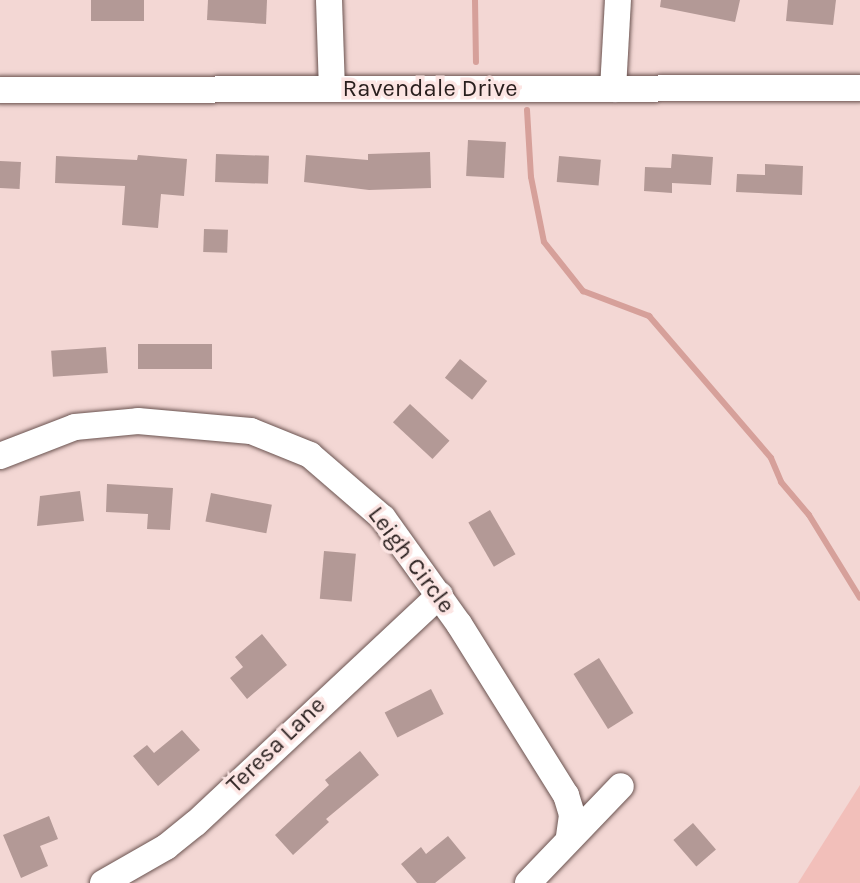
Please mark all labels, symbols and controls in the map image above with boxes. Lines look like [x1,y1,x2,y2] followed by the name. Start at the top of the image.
[342,75,518,103] street label: Ravendale Drive
[361,501,461,619] street label: Leigh Circle
[221,691,331,799] street label: Teresa Lane

